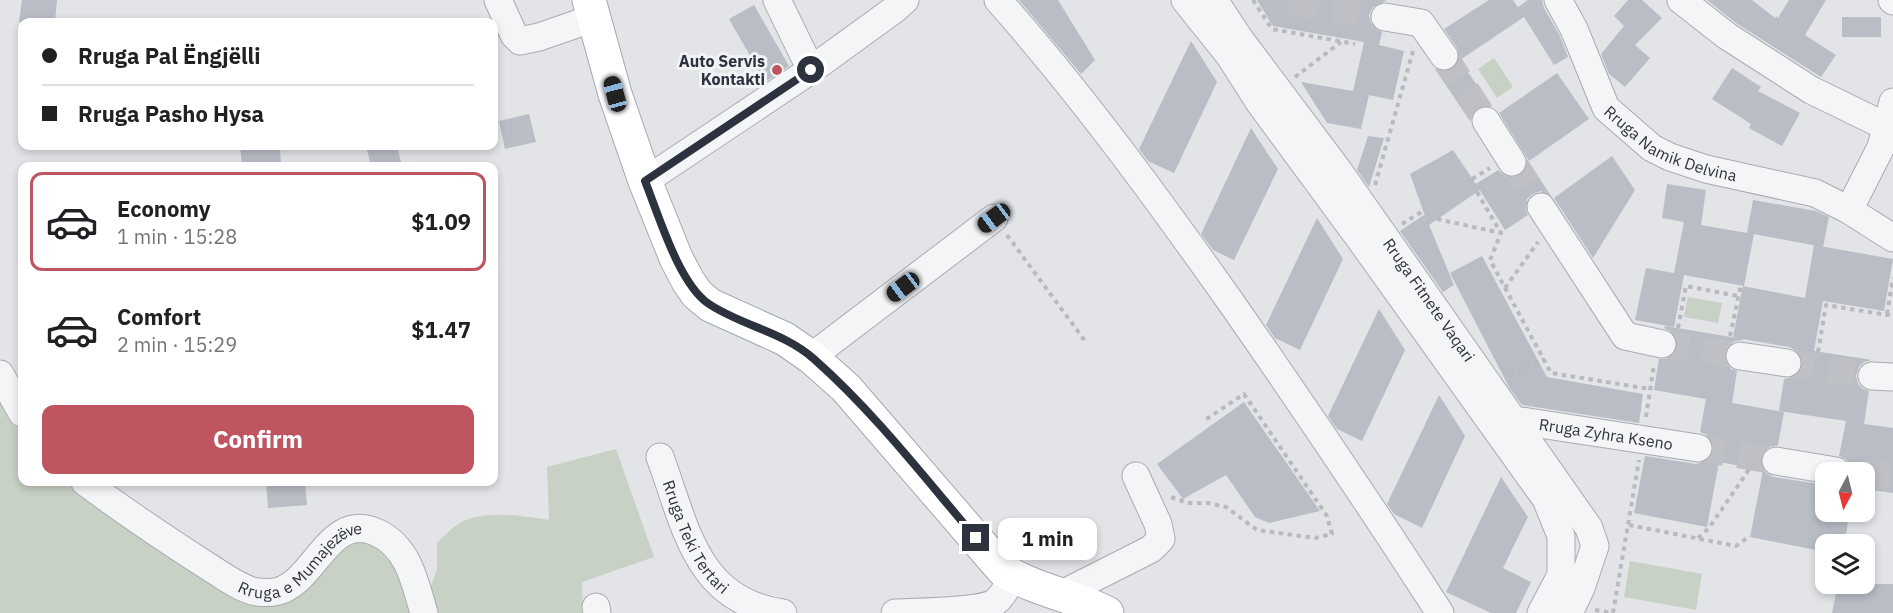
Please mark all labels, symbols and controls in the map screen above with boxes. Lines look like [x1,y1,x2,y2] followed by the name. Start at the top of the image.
[78,41,260,70] text: Rruga Pal Ëngjëlli
[679,51,765,89] place label: Auto Servis Kontakti
[797,56,824,83] route start
[770,63,784,77] marker: Auto Servis Kontakti
[602,74,628,114] car
[78,99,264,128] text: Rruga Pasho Hysa
[1600,101,1739,186] street label: Rruga Namik Delvina
[117,194,211,223] text: Economy
[45,195,99,249] icon: car
[974,200,1014,236] car
[411,207,471,236] text: $1.09
[117,223,237,250] text: 1 min · 15:28
[1379,234,1479,365] street label: Rruga Fitnete Vaqari
[883,269,923,305] car
[117,302,201,331] text: Comfort
[45,303,99,357] icon: car
[411,315,471,344] text: $1.47
[117,331,237,358] text: 2 min · 15:29
[42,405,474,474] button: Confirm
[1538,414,1674,454] street label: Rruga Zyhra Kseno
[1815,462,1875,522] north arrow
[1815,462,1875,594] map controls
[659,477,733,598] street label: Rruga Teki Tertari
[997,517,1096,559] callout: 1 min
[235,518,363,603] street label: Rruga e Mumajezëve
[962,524,989,551] route end
[1021,525,1074,552] text: 1 min
[1815,534,1875,594] button: layers

